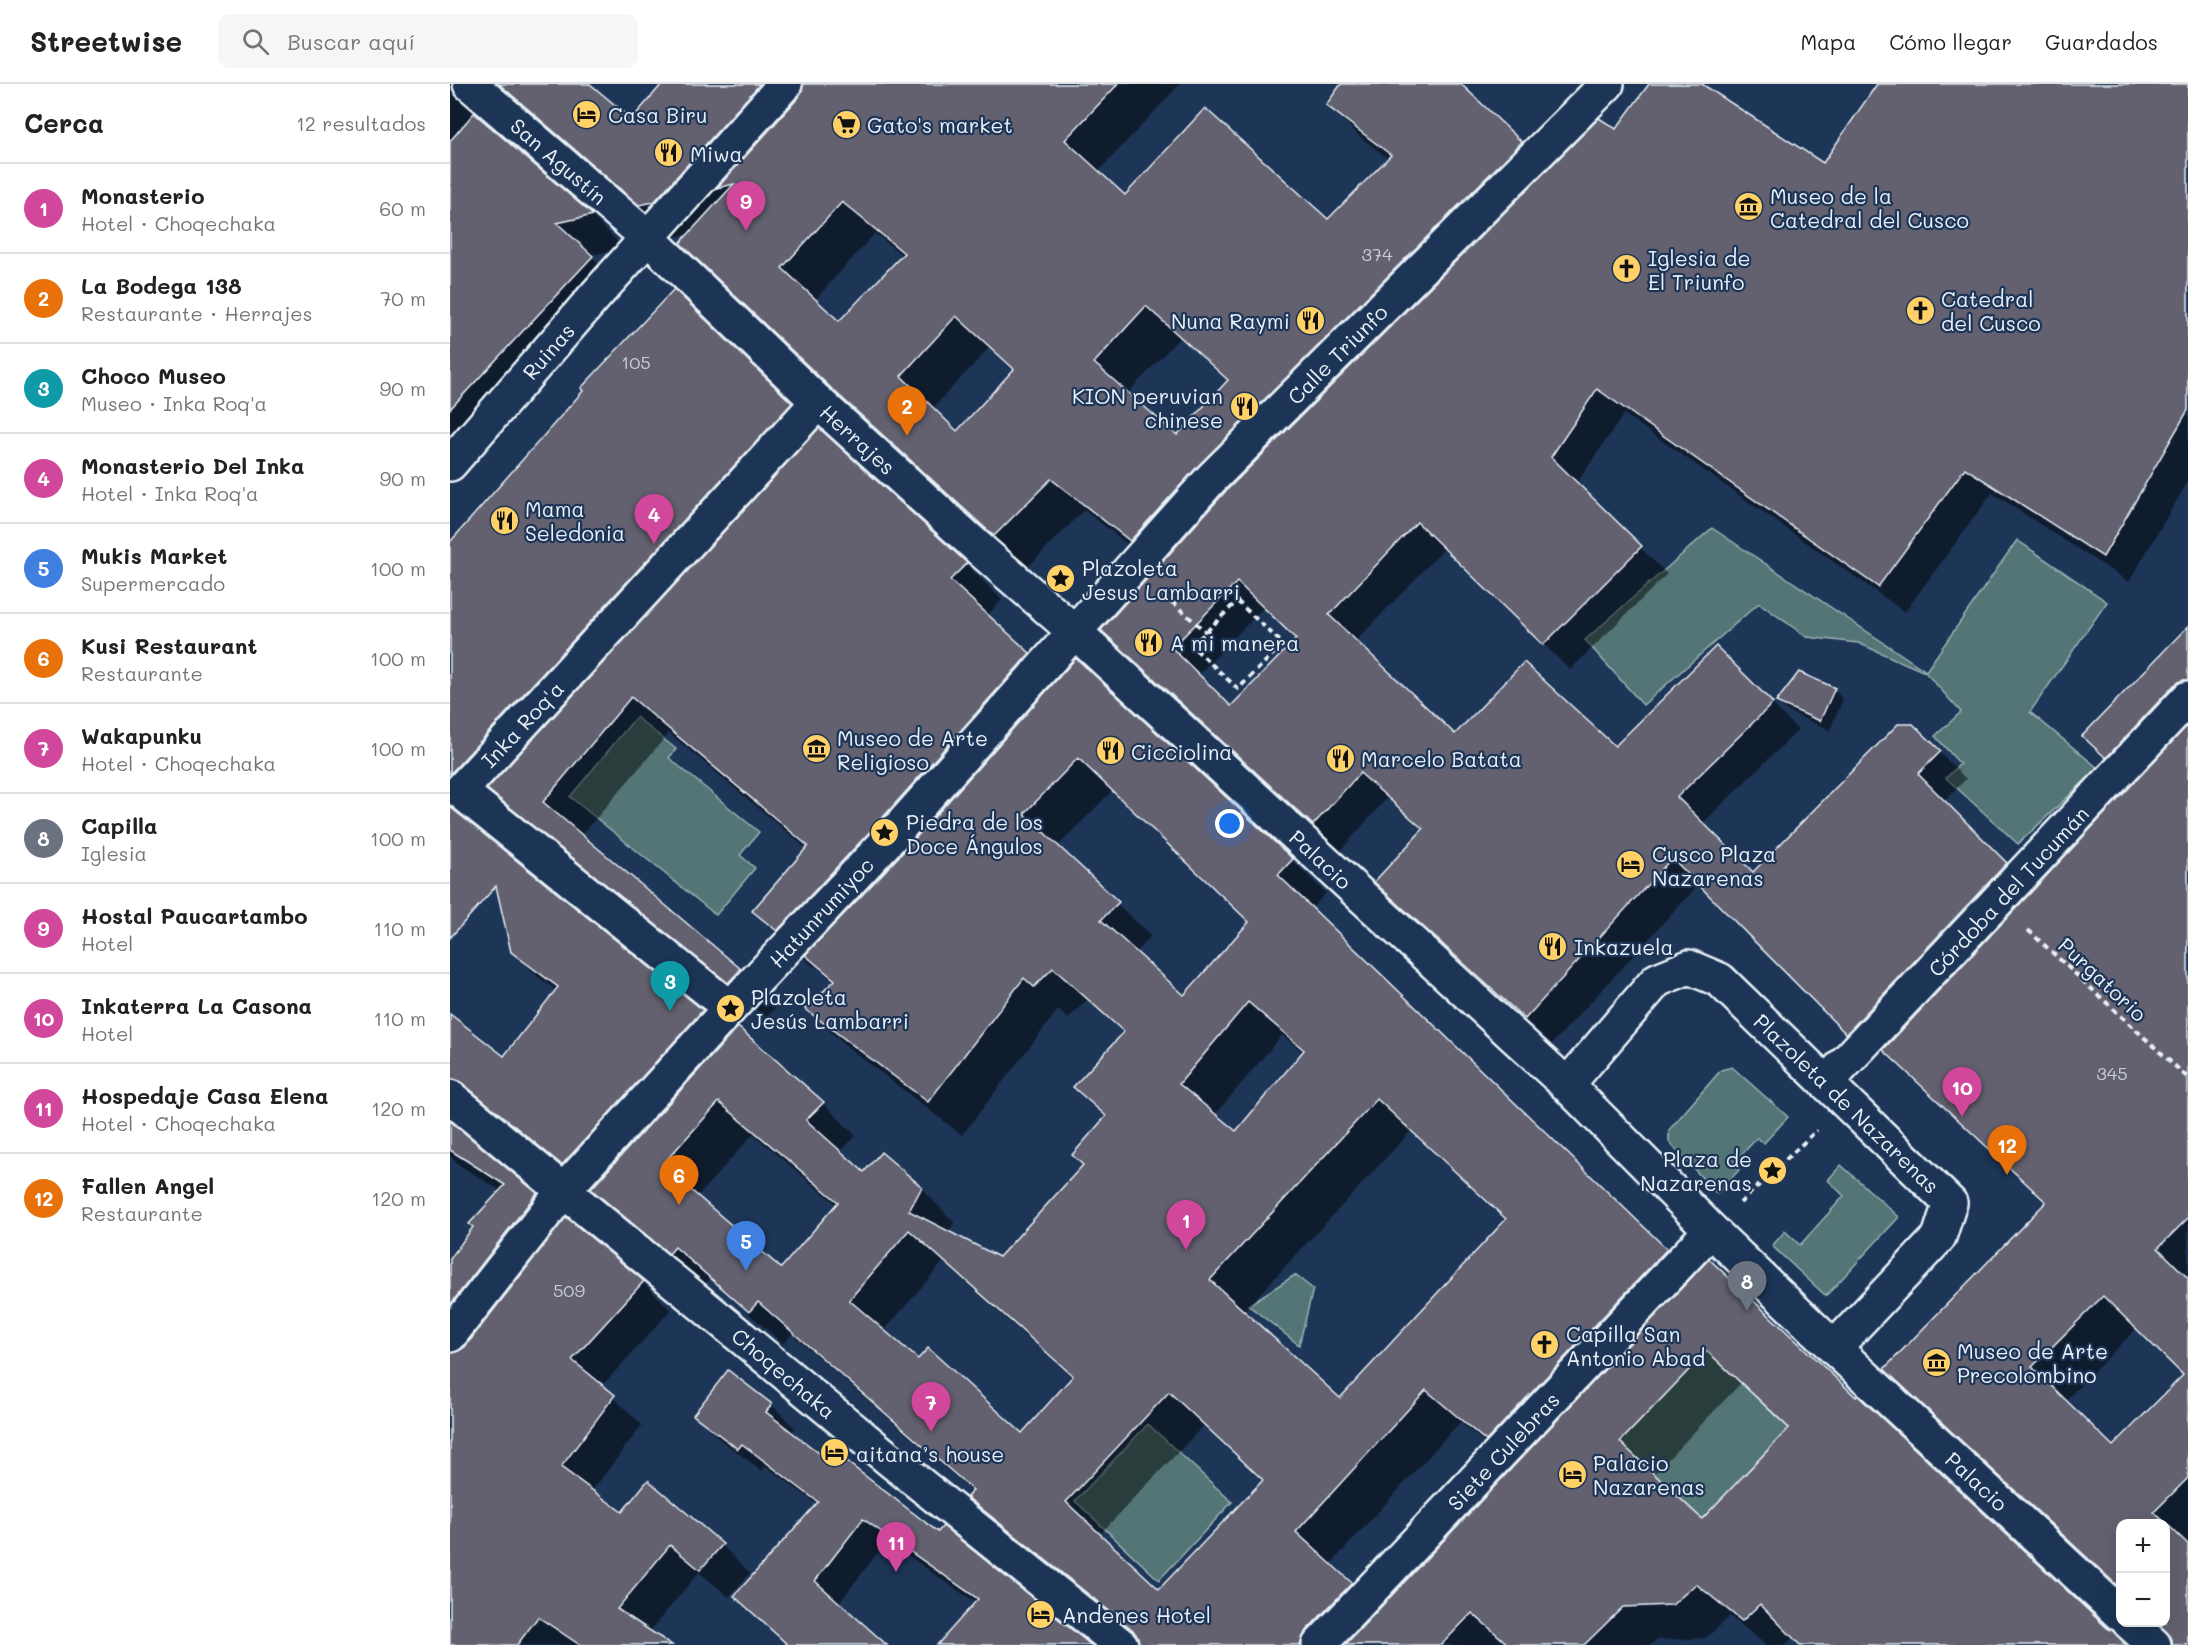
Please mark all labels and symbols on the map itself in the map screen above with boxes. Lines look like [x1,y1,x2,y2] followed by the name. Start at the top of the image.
[571,98,603,130] hotel icon: Casa Biru
[608,101,708,128] place label: Casa Biru
[830,108,862,140] supermarket icon: Gato's market
[867,111,1013,138] place label: Gato's market
[505,112,613,210] street label: San Agustín
[653,137,685,169] restaurant icon: Miwa
[690,140,743,167] place label: Miwa
[726,182,766,231] pin: 9
[1770,182,1969,233] place label: Museo de la Catedral del Cusco
[1733,191,1765,223] museum icon: Museo de la Catedral del Cusco
[1361,242,1393,266] house number: 374
[1648,244,1750,295] place label: Iglesia de El Triunfo
[1611,253,1643,285] church icon: Iglesia de El Triunfo
[1941,285,2041,336] place label: Catedral del Cusco
[1904,294,1936,326] church icon: Catedral del Cusco
[1281,298,1393,410] street label: Calle Triunfo
[1295,304,1327,336] restaurant icon: Nuna Raymi
[1171,307,1290,334] place label: Nuna Raymi
[516,317,580,385] street label: Ruinas
[621,350,651,374] house number: 105
[1072,382,1223,433] place label: KION peruvian chinese
[888,386,926,436] pin: 2
[1228,391,1260,423] restaurant icon: KION peruvian chinese
[815,398,901,480] street label: Herrajes
[634,494,674,544] pin: 4
[525,495,625,546] place label: Mama Seledonia
[488,504,520,536] restaurant icon: Mama Seledonia
[1082,554,1240,605] place label: Plazoleta Jesus Lambarri
[1045,563,1077,595] place icon: Plazoleta Jesus Lambarri
[1133,626,1165,658] restaurant icon: A mi manera
[1170,629,1299,656] place label: A mi manera
[475,675,569,773] street label: Inka Roq'a
[837,724,988,775] place label: Museo de Arte Religioso
[800,733,832,765] museum icon: Museo de Arte Religioso
[1094,735,1126,767] restaurant icon: Cicciolina
[1131,738,1232,765] place label: Cicciolina
[1324,742,1356,774] restaurant icon: Marcelo Batata
[1361,745,1522,772] place label: Marcelo Batata
[1922,800,2094,982] street label: Córdoba del Tucumán
[906,808,1043,859] place label: Piedra de los Doce Ángulos
[1215,809,1244,838] your location
[869,817,901,849] place icon: Piedra de los Doce Ángulos
[1284,823,1358,895] street label: Palacio
[1652,840,1776,891] place label: Cusco Plaza Nazarenas
[1615,849,1647,881] hotel icon: Cusco Plaza Nazarenas
[763,851,879,973] street label: Hatunrumiyoc
[1537,930,1569,962] restaurant icon: Inkazuela
[2053,931,2153,1027] street label: Purgatorio
[1574,933,1674,960] place label: Inkazuela
[650,962,690,1011] pin: 3
[751,983,909,1034] place label: Plazoleta Jesús Lambarri
[714,992,746,1024] place icon: Plazoleta Jesús Lambarri
[1749,1007,1945,1199] street label: Plazoleta de Nazarenas
[2096,1061,2128,1085] house number: 345
[1942,1068,1982,1117] pin: 10
[1988,1126,2026,1175] pin: 12
[1640,1145,1752,1196] place label: Plaza de Nazarenas
[1757,1154,1789,1186] place icon: Plaza de Nazarenas
[660,1156,698,1205] pin: 6
[1166,1200,1206,1250] pin: 1
[726,1222,766,1271] pin: 5
[1728,1262,1766,1311] pin: 8
[553,1278,585,1302] house number: 509
[1566,1320,1705,1371] place label: Capilla San Antonio Abad
[727,1322,841,1424] street label: Choqechaka
[1529,1329,1561,1361] church icon: Capilla San Antonio Abad
[1957,1337,2108,1388] place label: Museo de Arte Precolombino
[1920,1346,1952,1378] museum icon: Museo de Arte Precolombino
[912,1382,950,1432] pin: 7
[1441,1386,1565,1516] street label: Siete Culebras
[819,1437,851,1469] hotel icon: aitana’s house
[856,1440,1004,1467] place label: aitana’s house
[1940,1445,2014,1517] street label: Palacio
[1593,1449,1705,1500] place label: Palacio Nazarenas
[1556,1458,1588,1490] hotel icon: Palacio Nazarenas
[876,1522,916,1572] pin: 11
[1025,1598,1057,1630] hotel icon: Andenes Hotel
[1062,1601,1211,1628] place label: Andenes Hotel

